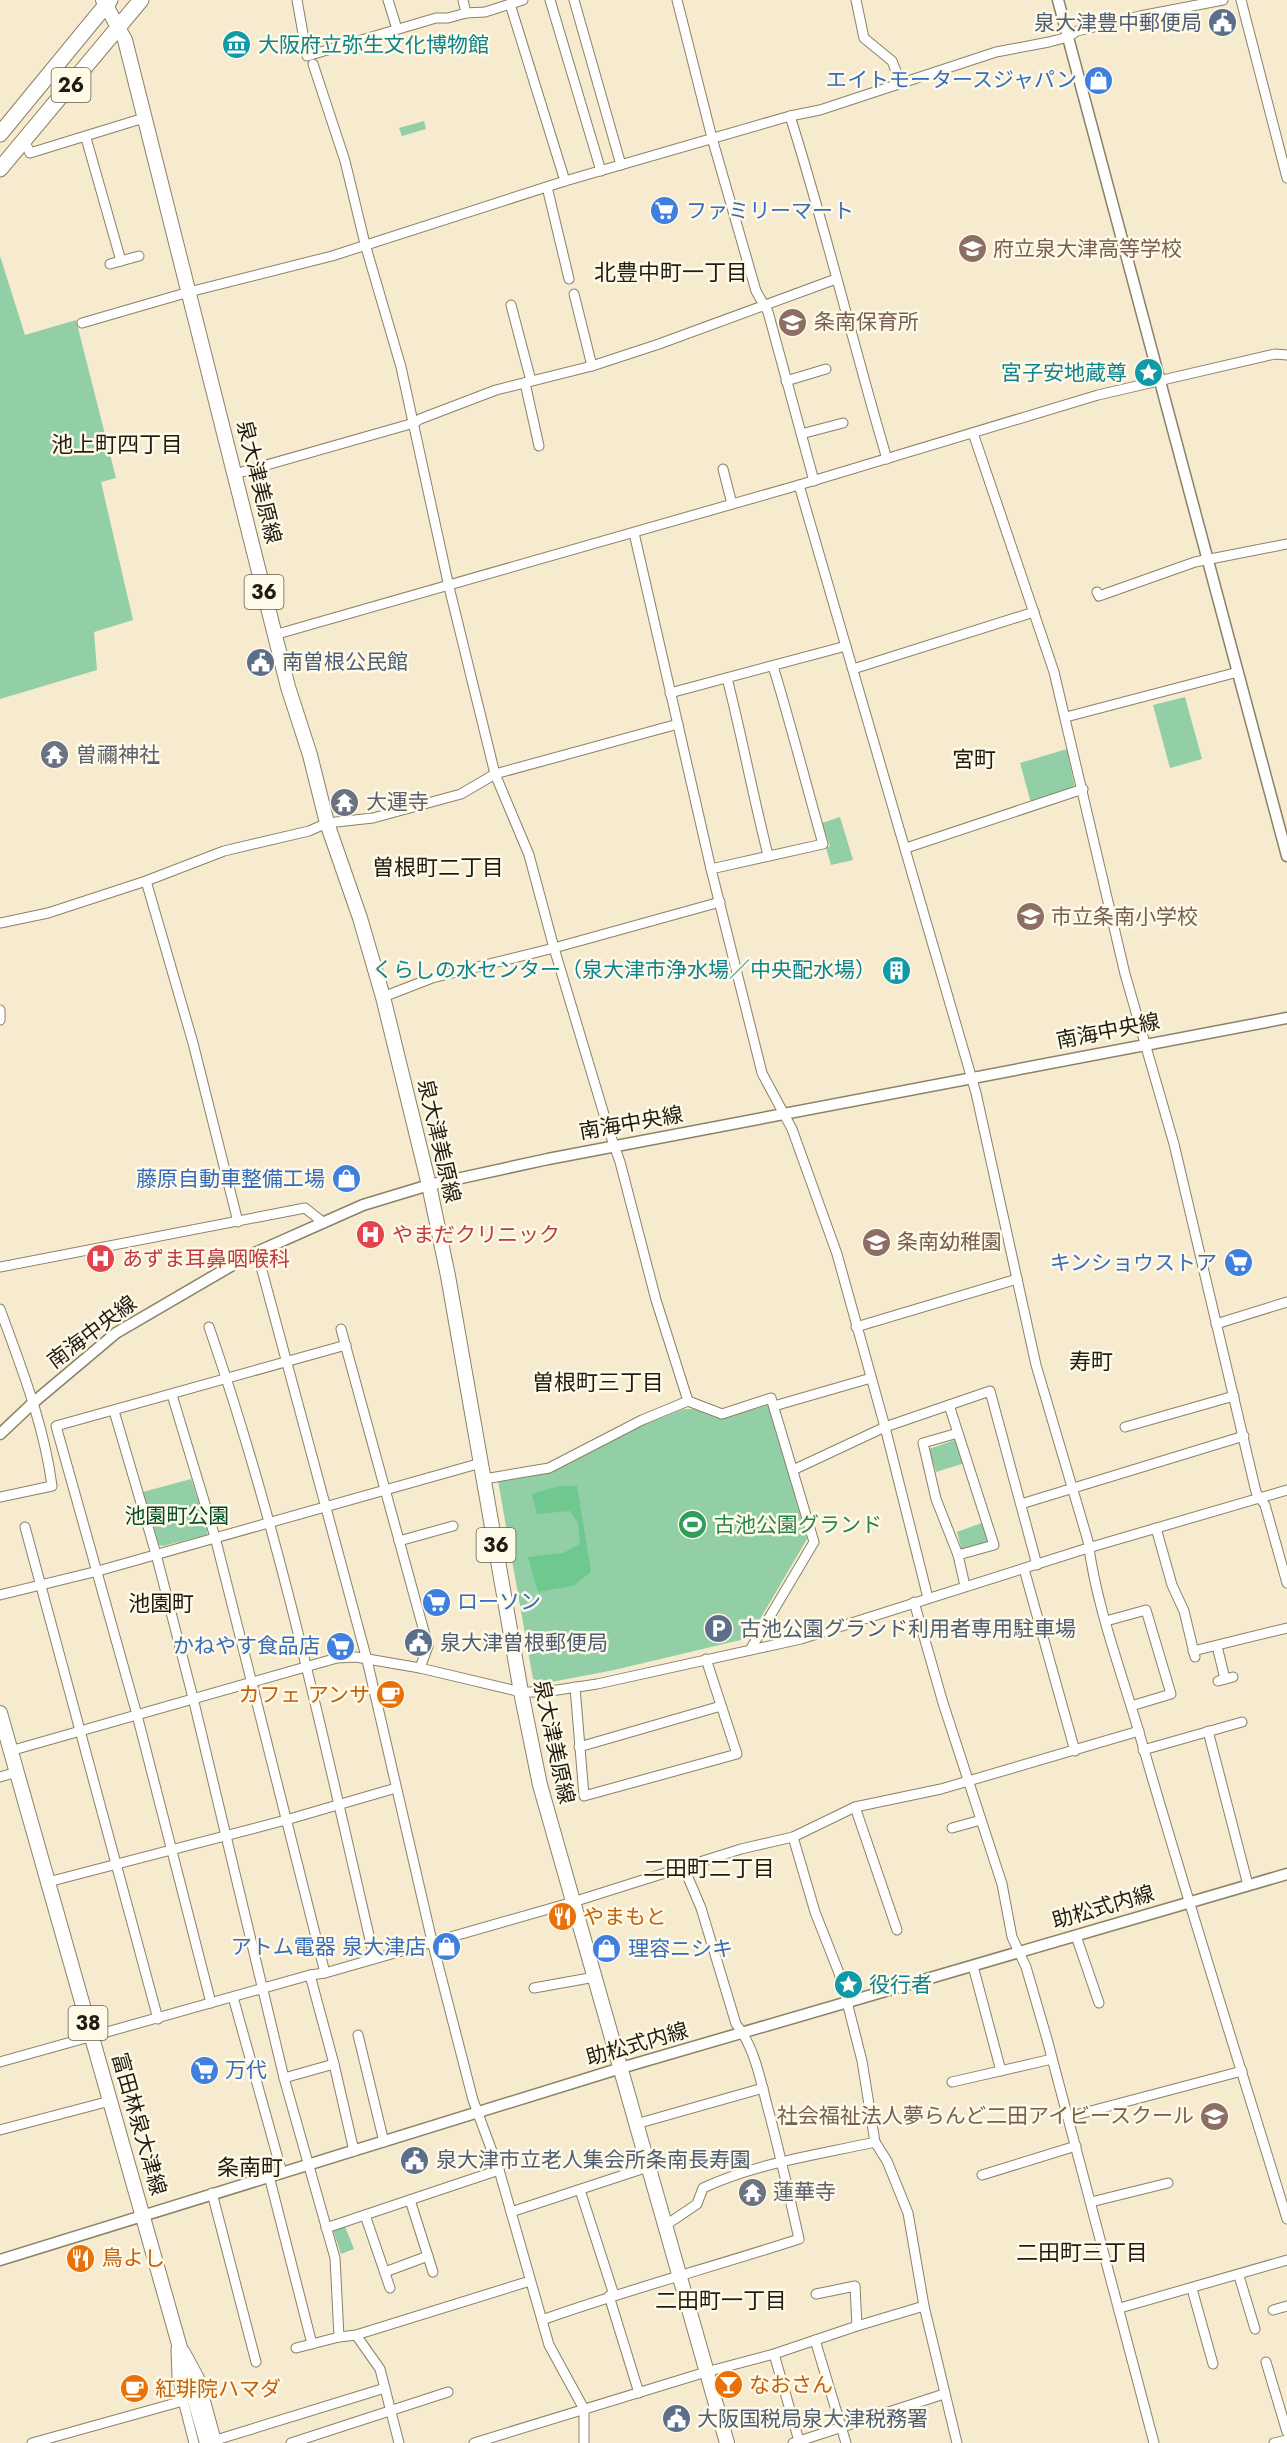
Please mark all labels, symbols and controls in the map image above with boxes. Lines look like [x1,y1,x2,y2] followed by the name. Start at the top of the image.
[1207,7,1239,39] public building icon: 泉大津豊中郵便局
[1034,8,1202,38] place label: 泉大津豊中郵便局
[221,29,253,61] museum icon: 大阪府立弥生文化博物館
[258,30,489,60] place label: 大阪府立弥生文化博物館
[1082,64,1114,96] shop icon: エイトモータースジャパン
[826,65,1077,95] place label: エイトモータースジャパン
[52,68,90,102] road number: 26
[649,195,681,227] supermarket icon: ファミリーマート
[686,196,854,226] place label: ファミリーマート
[956,233,988,265] school or university icon: 府立泉大津高等学校
[993,234,1182,264] place label: 府立泉大津高等学校
[594,256,748,288] district label: 北豊中町一丁目
[777,306,809,338] school or university icon: 条南保育所
[814,307,919,337] place label: 条南保育所
[1132,357,1164,389] place icon: 宮子安地蔵尊
[1001,358,1127,388] place label: 宮子安地蔵尊
[229,417,289,547] street label: 泉大津美原線
[51,428,183,460] district label: 池上町四丁目
[244,575,284,609] road number: 36
[245,646,277,678] public building icon: 南曽根公民館
[282,647,408,677] place label: 南曽根公民館
[39,739,71,771] temple icon: 曽禰神社
[76,740,160,770] place label: 曽禰神社
[952,743,996,775] district label: 宮町
[329,786,361,818] temple icon: 大運寺
[366,787,429,817] place label: 大運寺
[372,851,504,883] district label: 曽根町二丁目
[1014,901,1046,933] school or university icon: 市立条南小学校
[1051,902,1198,932] place label: 市立条南小学校
[881,954,913,986] building icon: くらしの水センター（泉大津市浄水場／中央配水場）
[372,955,876,985] place label: くらしの水センター（泉大津市浄水場／中央配水場）
[1054,1006,1162,1056] street label: 南海中央線
[410,1076,468,1206] street label: 泉大津美原線
[577,1099,685,1147] street label: 南海中央線
[330,1163,362,1195] shop icon: 藤原自動車整備工場
[136,1164,325,1194] place label: 藤原自動車整備工場
[355,1219,387,1251] hospital icon: やまだクリニック
[392,1220,560,1250] place label: やまだクリニック
[860,1226,892,1258] school or university icon: 条南幼稚園
[897,1227,1002,1257] place label: 条南幼稚園
[85,1243,117,1275] hospital icon: あずま耳鼻咽喉科
[122,1244,290,1274] place label: あずま耳鼻咽喉科
[1222,1247,1254,1279] supermarket icon: キンショウストア
[1050,1248,1217,1278] place label: キンショウストア
[41,1288,143,1376] street label: 南海中央線
[1069,1345,1113,1377] district label: 寿町
[532,1366,664,1398] district label: 曽根町三丁目
[125,1501,230,1531] park label: 池園町公園
[677,1509,709,1541] sports icon: 古池公園グランド
[714,1510,882,1540] place label: 古池公園グランド
[476,1528,516,1562] road number: 36
[420,1586,452,1618] supermarket icon: ローソン
[128,1587,194,1619] district label: 池園町
[457,1587,541,1617] place label: ローソン
[703,1613,735,1645] parking icon: 古池公園グランド利用者専用駐車場
[740,1614,1076,1644] place label: 古池公園グランド利用者専用駐車場
[403,1627,435,1659] public building icon: 泉大津曽根郵便局
[440,1628,608,1658] place label: 泉大津曽根郵便局
[325,1630,357,1662] supermarket icon: かねやす食品店
[173,1631,320,1661] place label: かねやす食品店
[526,1677,582,1807] street label: 泉大津美原線
[375,1679,407,1711] cafe icon: カフェ アンサ
[239,1680,370,1710] place label: カフェ アンサ
[643,1852,775,1884] district label: 二田町二丁目
[1048,1878,1158,1936] street label: 助松式内線
[546,1901,578,1933] restaurant icon: やまもと
[583,1902,667,1932] place label: やまもと
[431,1931,463,1963] shop icon: アトム電器 泉大津店
[231,1932,426,1962] place label: アトム電器 泉大津店
[591,1933,623,1965] shop icon: 理容ニシキ
[628,1934,733,1964] place label: 理容ニシキ
[832,1969,864,2001] place icon: 役行者
[869,1970,932,2000] place label: 役行者
[68,2006,107,2040] road number: 38
[582,2015,692,2073] street label: 助松式内線
[104,2049,174,2199] street label: 富田林泉大津線
[188,2054,220,2086] supermarket icon: 万代
[225,2055,267,2085] place label: 万代
[1199,2100,1231,2132] school or university icon: 社会福祉法人夢らんど二田アイビースクール
[777,2101,1194,2131] place label: 社会福祉法人夢らんど二田アイビースクール
[399,2144,431,2176] public building icon: 泉大津市立老人集会所条南長寿園
[436,2145,751,2175] place label: 泉大津市立老人集会所条南長寿園
[217,2151,283,2183] district label: 条南町
[736,2176,768,2208] temple icon: 蓮華寺
[773,2177,836,2207] place label: 蓮華寺
[1016,2236,1148,2268] district label: 二田町三丁目
[65,2242,97,2274] restaurant icon: 鳥よし
[102,2243,165,2273] place label: 鳥よし
[655,2284,787,2316] district label: 二田町一丁目
[712,2369,744,2401] bar icon: なおさん
[749,2370,833,2400] place label: なおさん
[118,2373,150,2405] cafe icon: 紅琲院ハマダ
[155,2374,281,2404] place label: 紅琲院ハマダ
[660,2403,692,2435] public building icon: 大阪国税局泉大津税務署
[697,2404,928,2434] place label: 大阪国税局泉大津税務署

